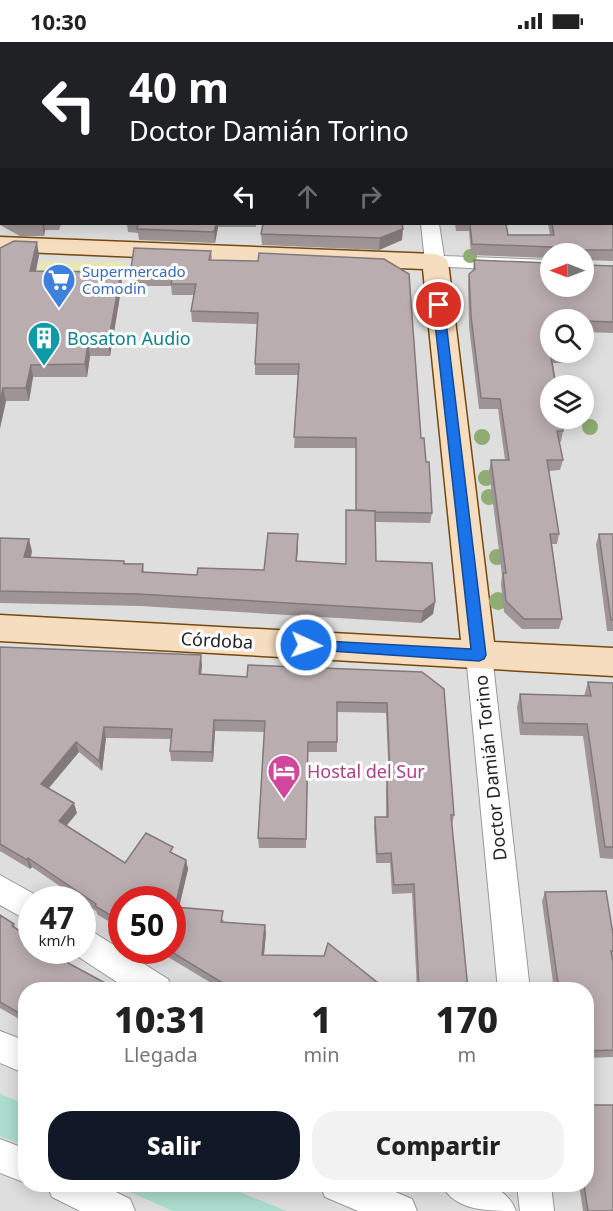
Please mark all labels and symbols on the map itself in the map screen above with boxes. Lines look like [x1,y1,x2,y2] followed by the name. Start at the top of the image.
[540,243,594,297] north arrow
[82,261,186,298] place label: Supermercado Comodin
[41,262,77,309] supermarket icon: Supermercado Comodin
[413,279,464,330] pin
[26,320,62,367] building icon: Bosaton Audio
[67,326,191,350] place label: Bosaton Audio
[274,613,338,677] position arrow
[180,626,254,654] street label: Córdoba
[468,674,512,862] street label: Doctor Damián Torino
[266,753,302,800] hotel icon: Hostal del Sur
[307,759,425,783] place label: Hostal del Sur
[108,886,186,964] speed limit sign: 50

